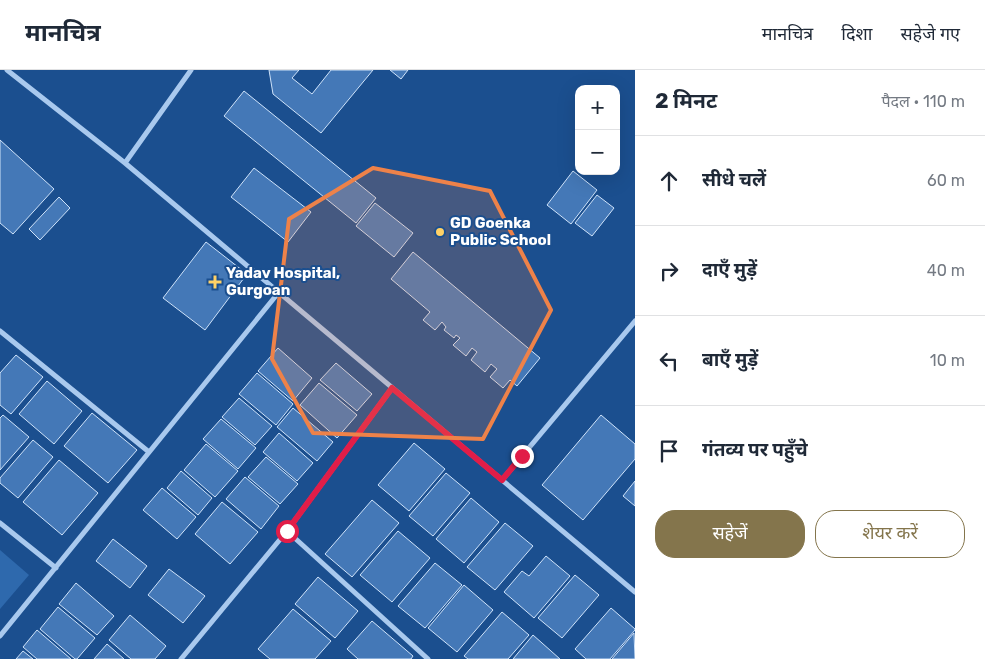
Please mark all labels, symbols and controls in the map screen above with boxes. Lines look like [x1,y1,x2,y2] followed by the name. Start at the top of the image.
[25,19,101,47] text: मानचित्र
[762,23,813,45] text: मानचित्र
[841,23,872,45] text: दिशा
[900,23,960,45] text: सहेजे गए
[575,85,620,175] map controls
[575,85,620,130] button: +
[655,88,717,113] text: 2 मिनट
[881,92,965,111] text: पैदल · 110 m
[575,130,620,175] button: −
[655,167,683,195] icon: ahead
[702,168,766,191] text: सीधे चलें
[927,171,965,190] text: 60 m
[450,214,551,249] place label: GD Goenka Public School
[434,226,446,238] marker: GD Goenka Public School
[655,257,683,285] icon: right
[702,258,757,281] text: दाएँ मुड़ें
[927,261,965,280] text: 40 m
[226,264,340,299] place label: Yadav Hospital, Gurgoan
[208,275,222,289] marker: Yadav Hospital, Gurgoan
[655,347,683,375] icon: left
[702,348,758,371] text: बाएँ मुड़ें
[930,351,965,370] text: 10 m
[655,437,683,465] icon: arrive
[702,438,808,461] text: गंतव्य पर पहुँचे
[511,445,534,468] route end
[655,510,805,558] button: सहेजें
[815,510,965,558] button: शेयर करें
[276,520,299,543] route start

